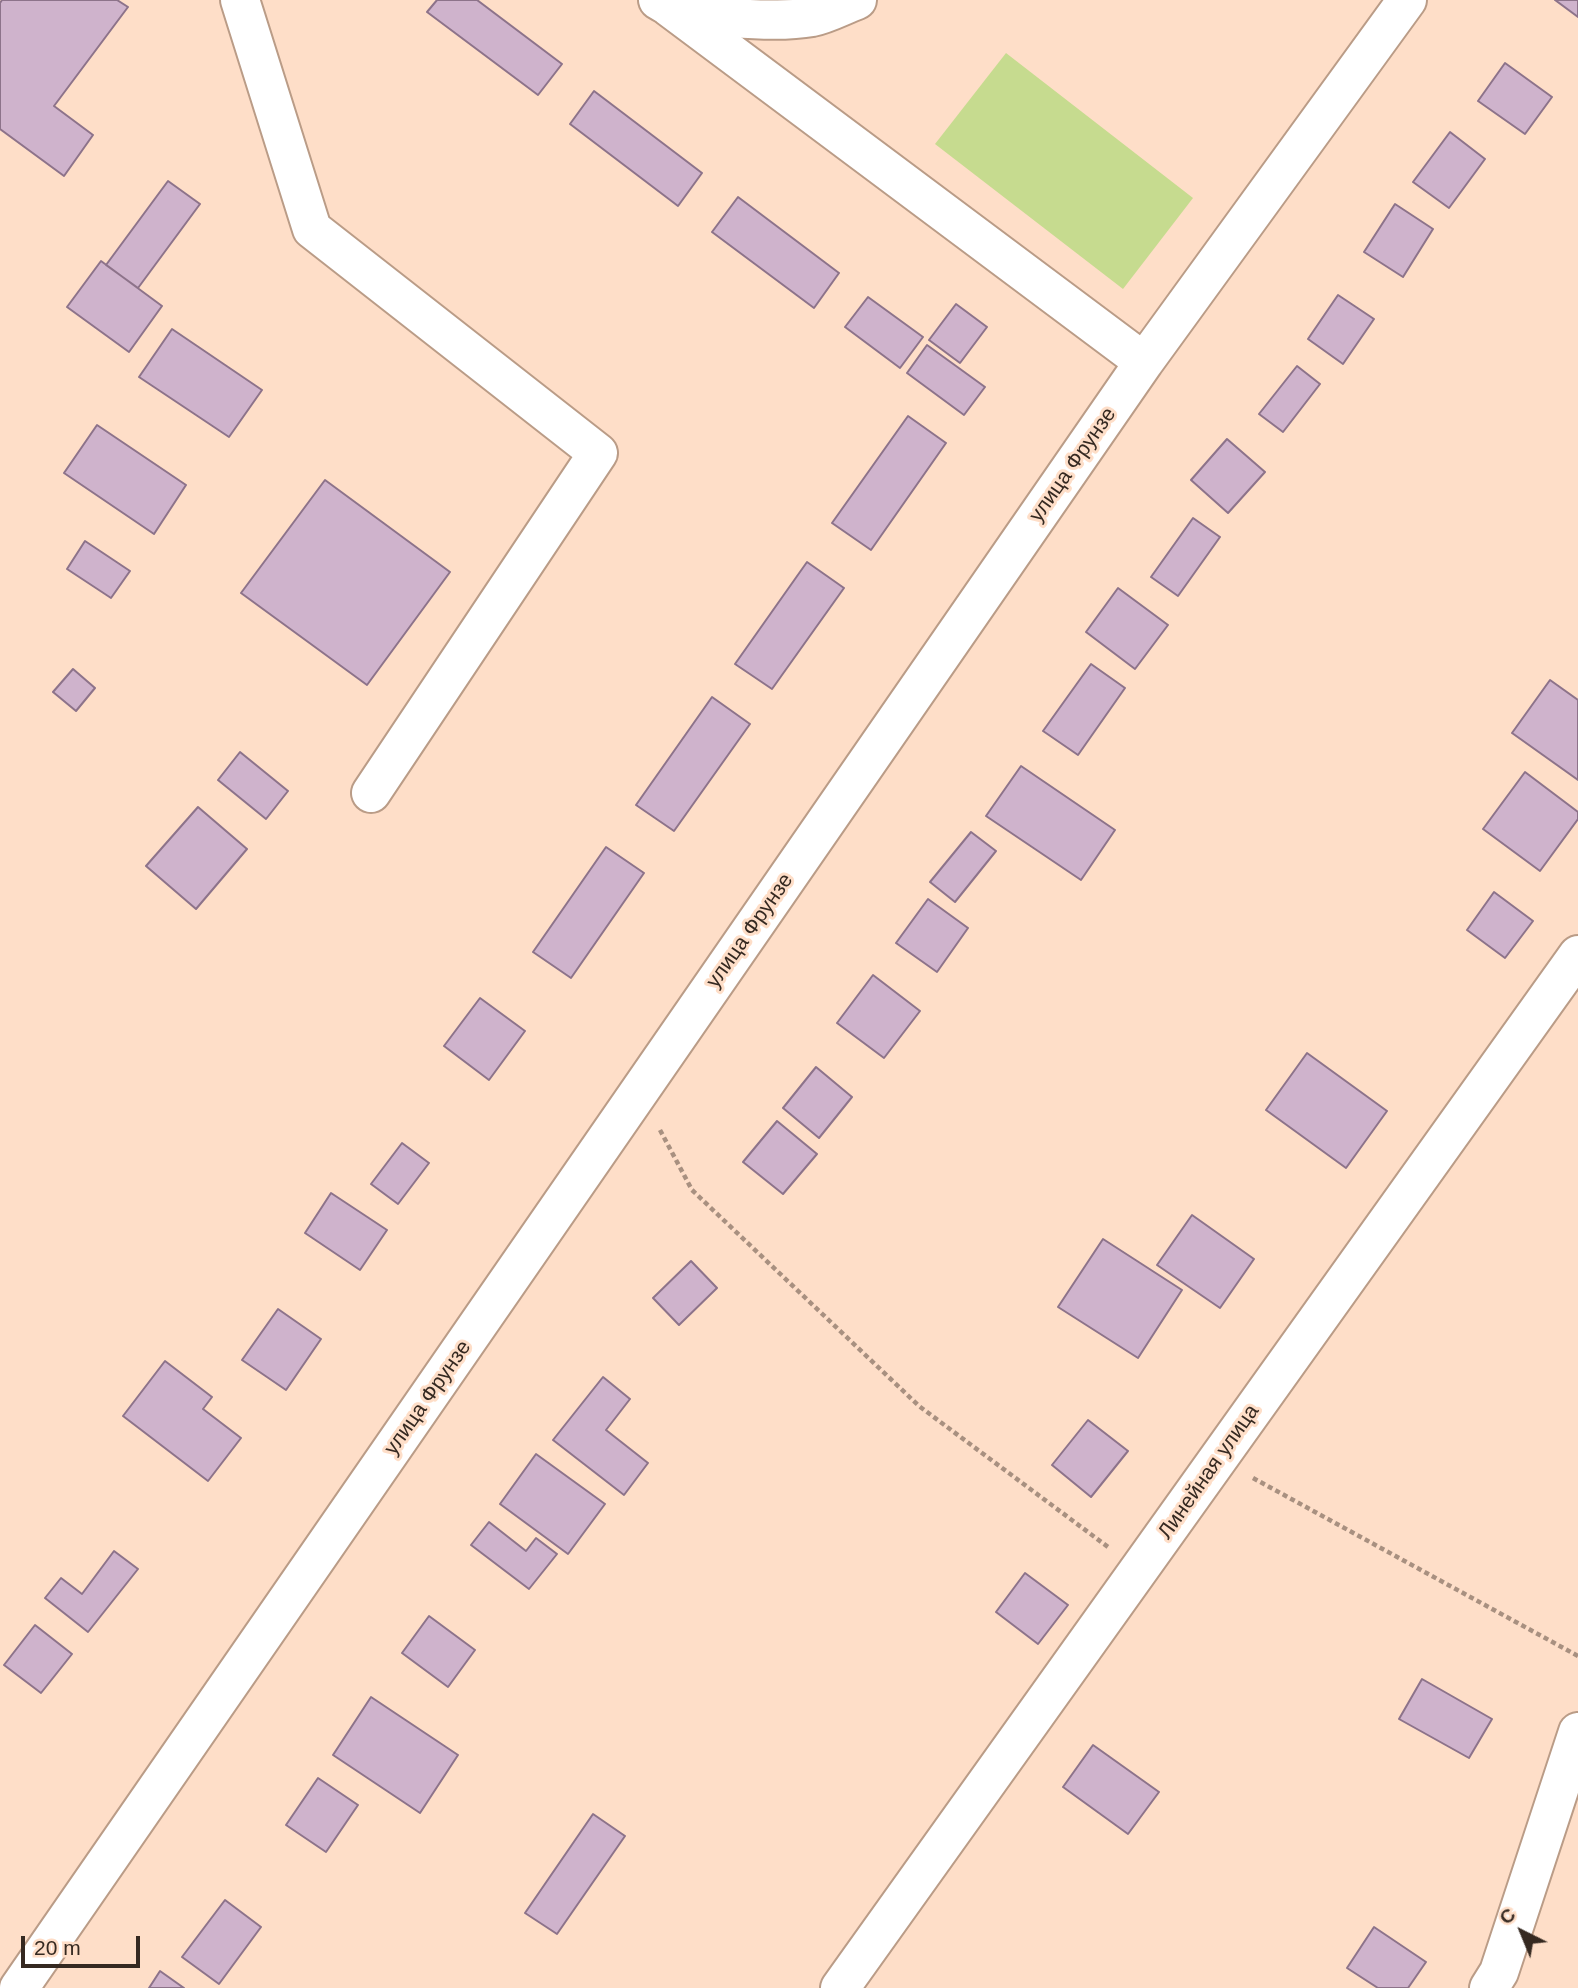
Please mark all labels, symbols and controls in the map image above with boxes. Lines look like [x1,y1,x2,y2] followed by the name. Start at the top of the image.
[1024,403,1122,527] street label: улица Фрунзе
[701,869,799,993] street label: улица Фрунзе
[379,1336,477,1460] street label: улица Фрунзе
[1153,1400,1265,1544] street label: Линейная улица
[1487,1897,1557,1967] north arrow
[1495,1904,1520,1929] text: С
[24,1922,144,1966] scale bar
[34,1936,81,1959] text: 20 m

